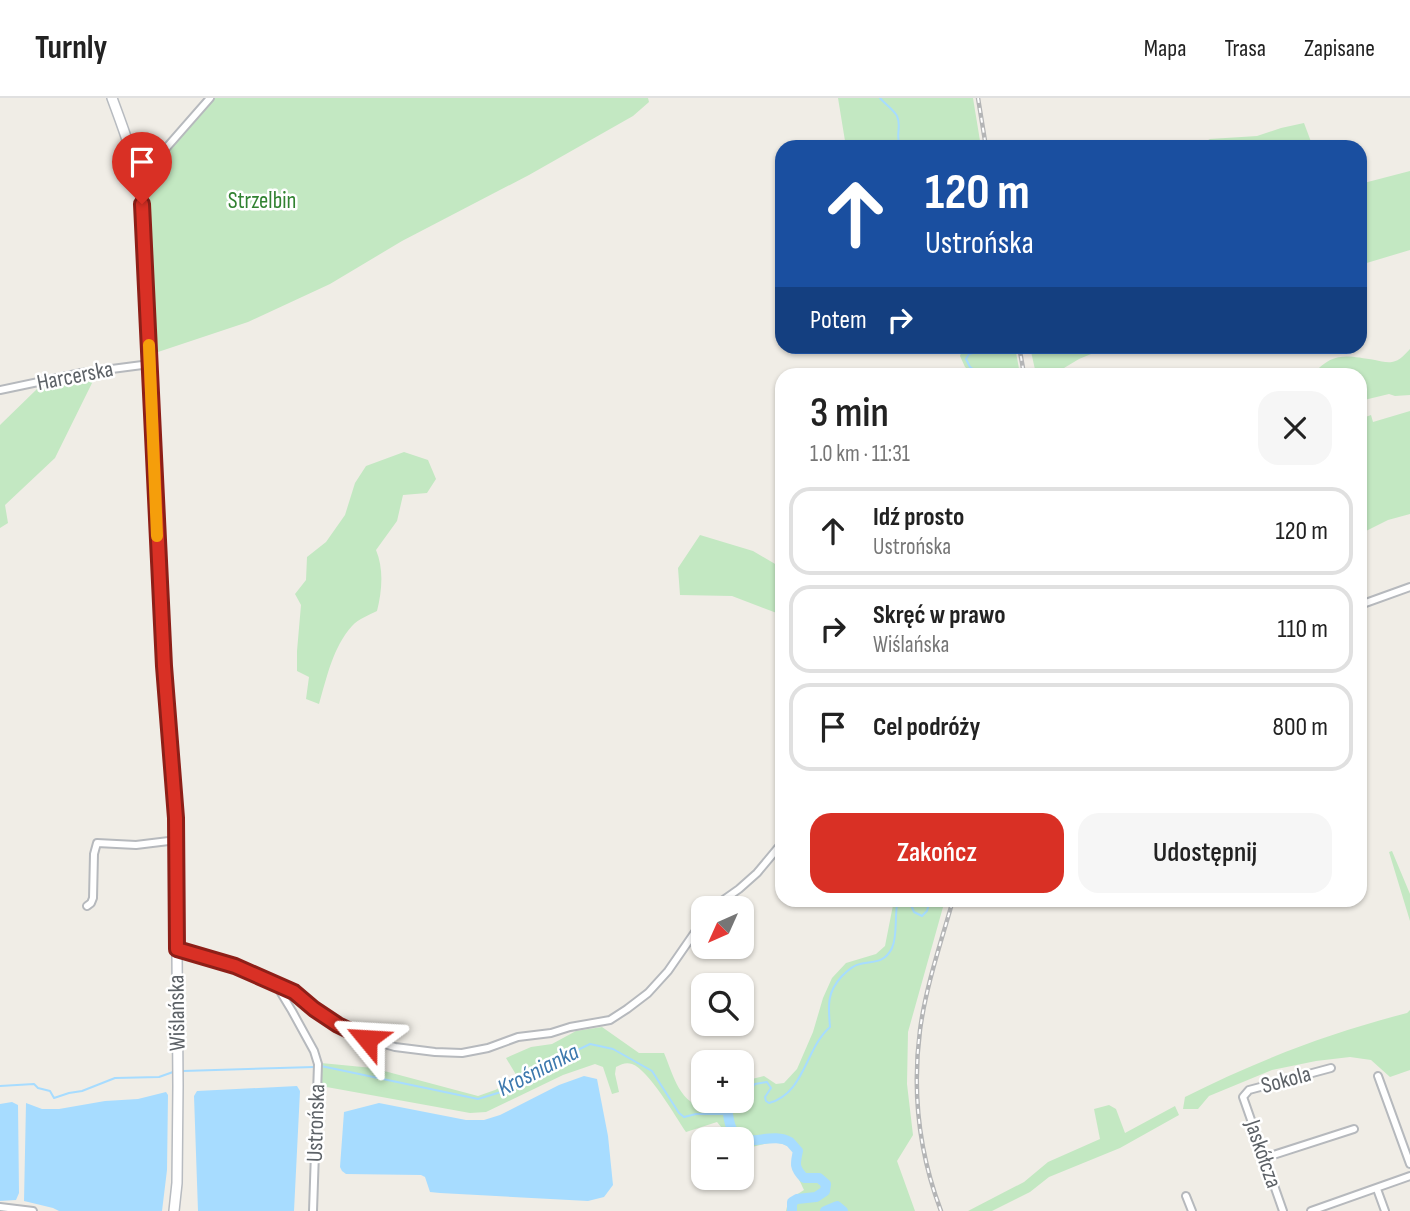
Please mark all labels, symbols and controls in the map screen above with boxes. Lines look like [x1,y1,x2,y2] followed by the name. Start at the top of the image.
[35,28,107,68] text: Turnly
[1144,34,1187,63] text: Mapa
[1225,34,1266,63] text: Trasa
[1304,34,1375,63] text: Zapisane
[112,132,172,204] pin
[123,143,161,181] icon: arrive
[925,164,1030,223] text: 120 m
[810,168,901,259] icon: ahead
[228,187,296,215] park label: Strzelbin
[925,224,1034,263] text: Ustrońska
[881,301,919,339] icon: right
[810,305,867,336] text: Potem
[34,355,116,397] street label: Harcerska
[810,388,889,439] text: 3 min
[1258,391,1332,465] button: close
[810,440,910,468] text: 1.0 km · 11:31
[873,502,964,533] text: Idź prosto
[814,512,852,550] icon: ahead
[1275,516,1328,547] text: 120 m
[873,533,951,561] text: Ustrońska
[873,600,1006,631] text: Skręć w prawo
[814,610,852,648] icon: right
[1277,614,1328,645] text: 110 m
[873,631,949,659] text: Wiślańska
[814,708,852,746] icon: arrive
[873,712,980,743] text: Cel podróży
[1273,712,1328,743] text: 800 m
[810,813,1064,893] button: Zakończ
[1078,813,1332,893] button: Udostępnij
[691,896,754,959] north arrow
[691,896,754,1190] map controls
[691,973,754,1036] button: search
[162,975,192,1051] street label: Wiślańska
[330,1002,404,1076] position arrow
[492,1037,584,1103] water label: Krośnianka
[691,1050,754,1113] button: +
[1258,1060,1314,1100] street label: Sokola
[301,1083,331,1163] street label: Ustrońska
[1238,1115,1288,1192] street label: Jaskółcza
[691,1127,754,1190] button: −

